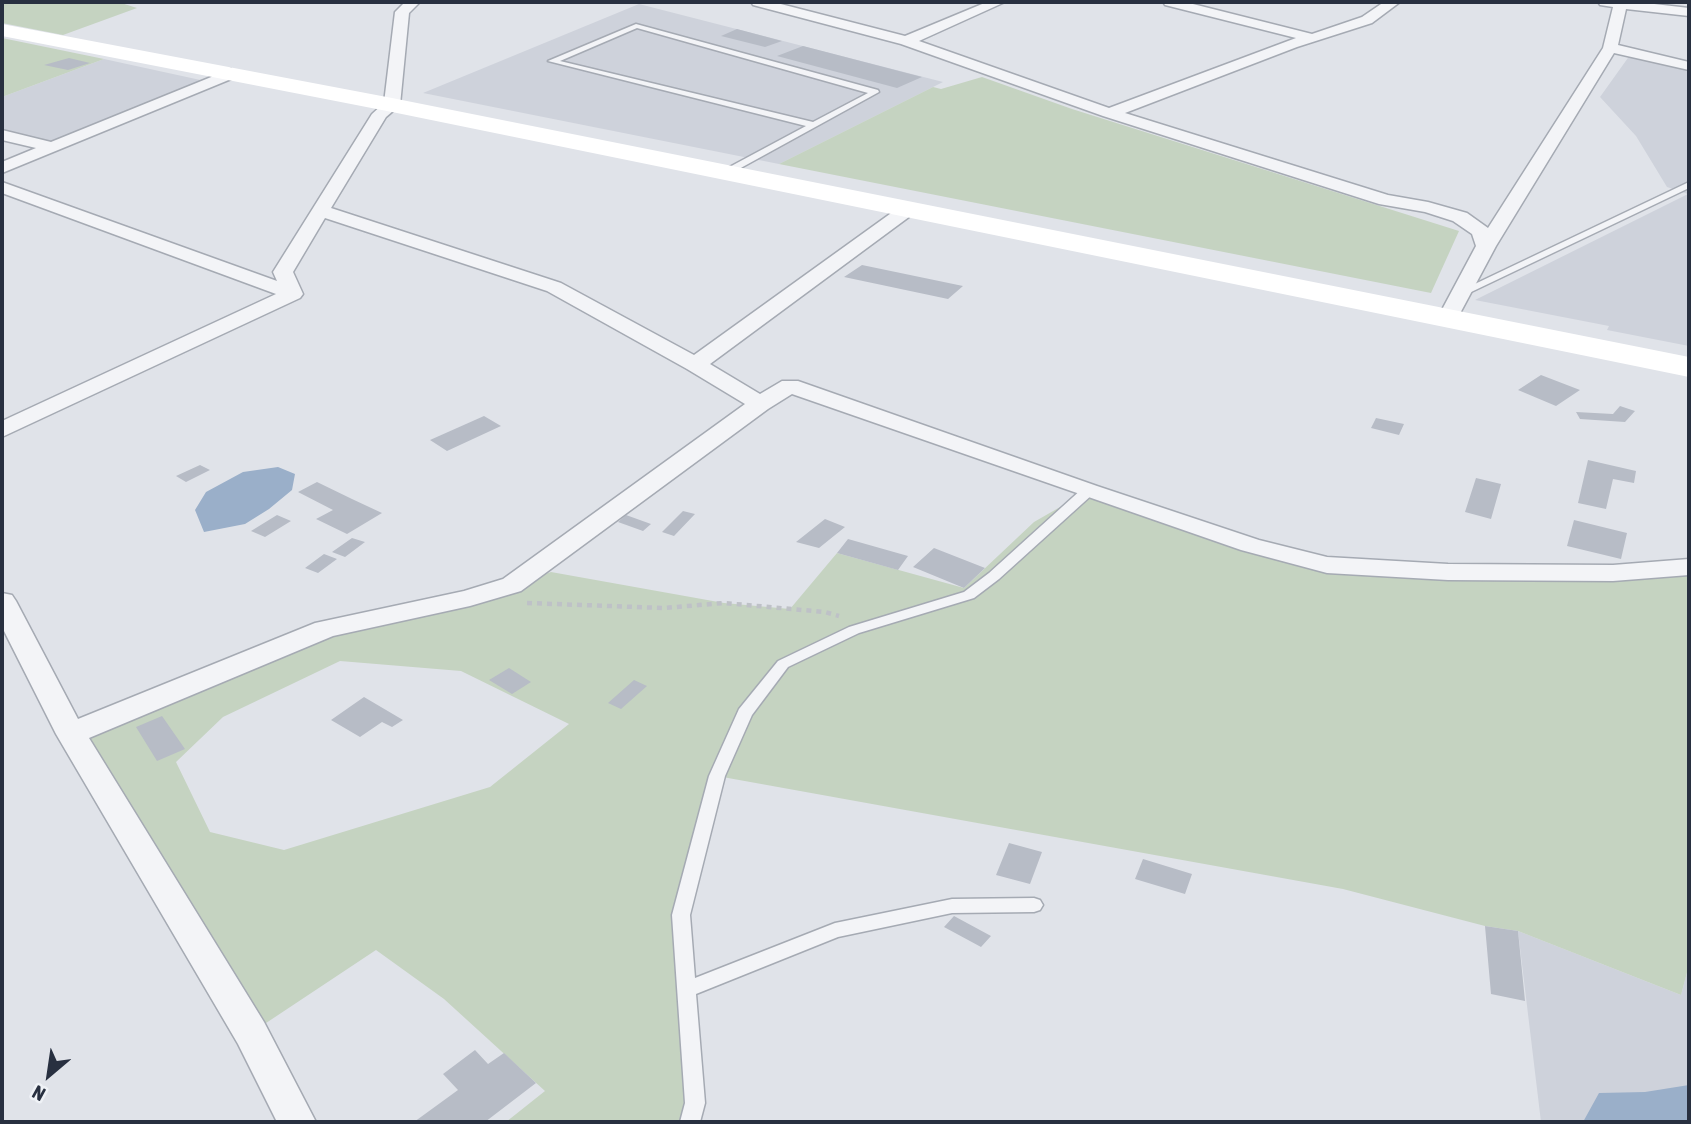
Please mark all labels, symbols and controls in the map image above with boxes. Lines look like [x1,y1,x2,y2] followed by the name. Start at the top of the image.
[14,1040,84,1110] north arrow
[29,1081,49,1106] text: N

